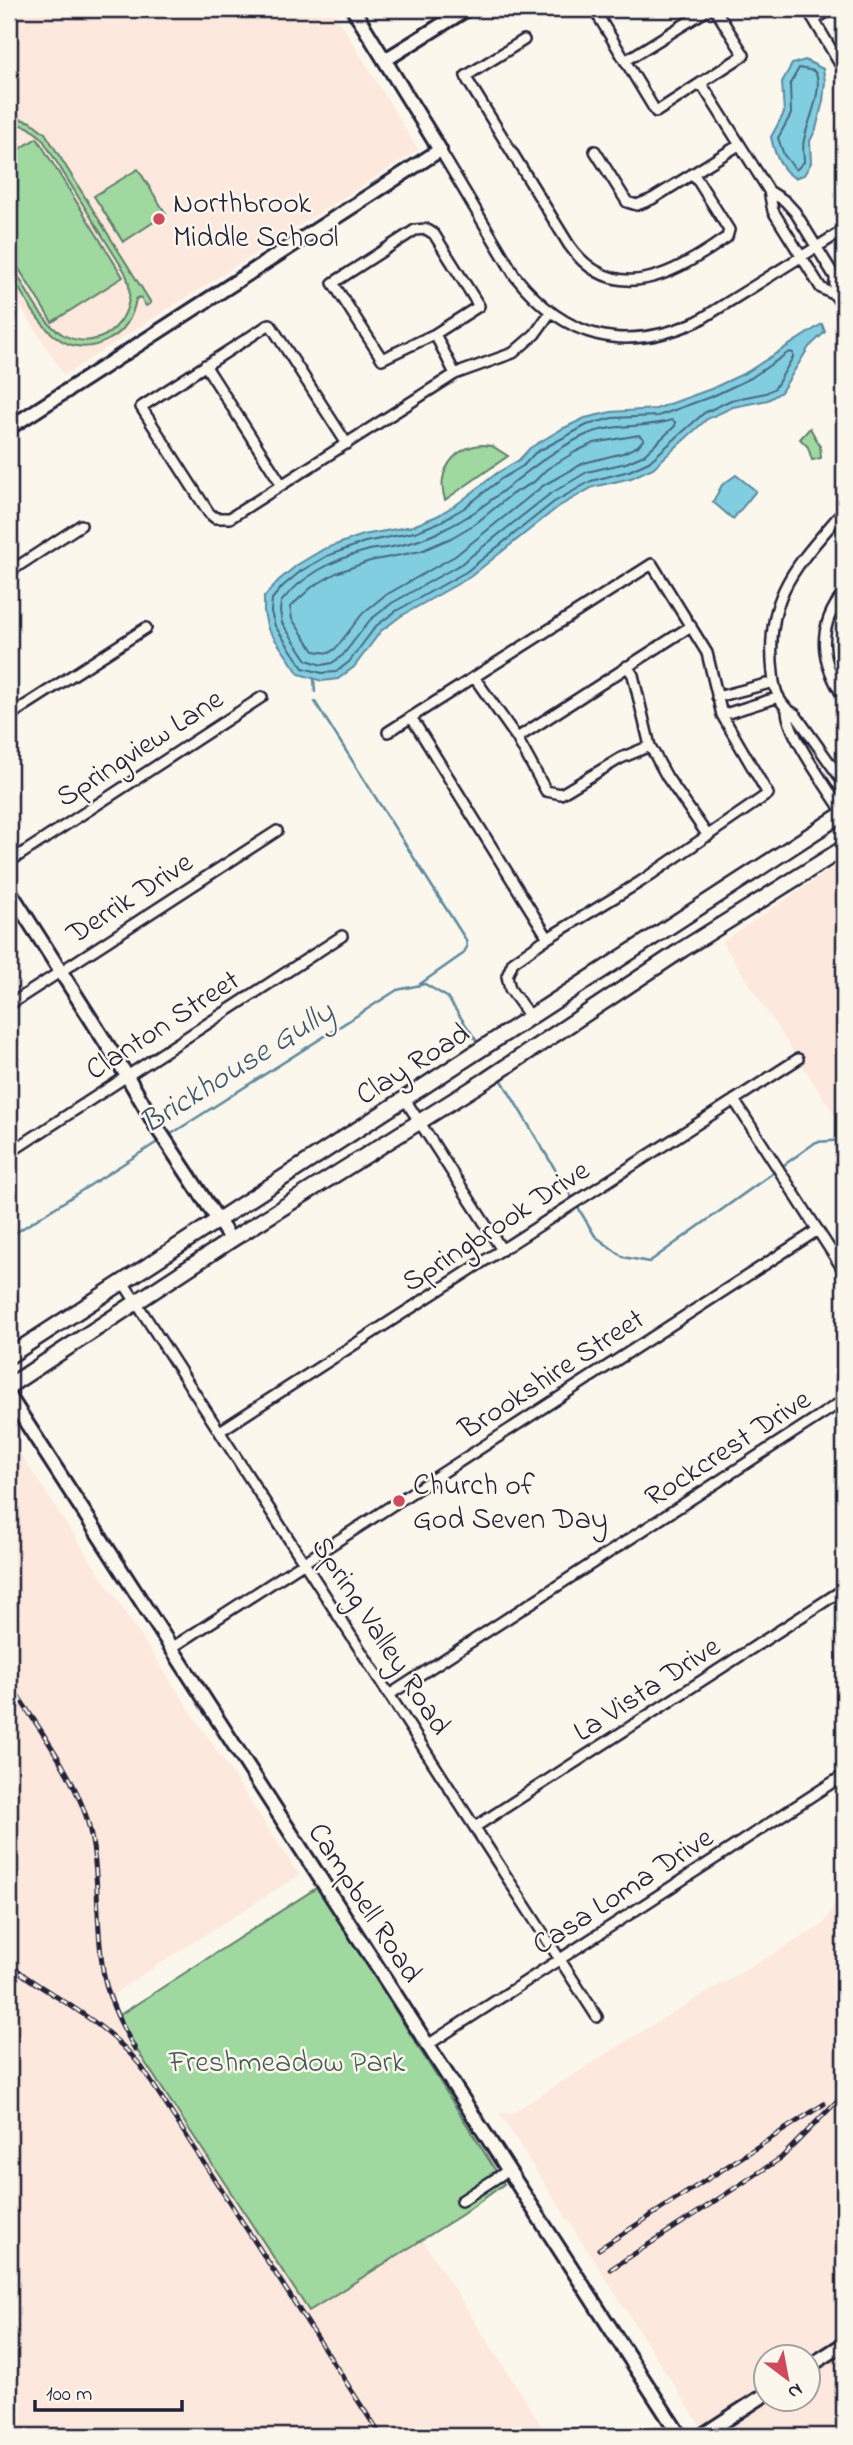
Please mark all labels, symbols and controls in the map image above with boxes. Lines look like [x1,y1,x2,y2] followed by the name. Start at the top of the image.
[173,183,338,261] place label: Northbrook Middle School
[151,211,167,227] marker: Northbrook Middle School
[48,679,233,820] street label: Springview Lane
[58,842,203,957] street label: Derrik Drive
[78,960,249,1093] street label: Clanton Street
[132,990,345,1147] water label: Brickhouse Gully
[348,1013,479,1118] street label: Clay Road
[394,1150,600,1305] street label: Springbrook Drive
[450,1299,654,1453] street label: Brookshire Street
[637,1379,821,1520] street label: Rockcrest Drive
[413,1465,608,1543] place label: Church of God Seven Day
[391,1493,407,1509] marker: Church of God Seven Day
[299,1528,460,1745] street label: Spring Valley Road
[565,1626,730,1755] street label: La Vista Drive
[295,1815,432,1993] street label: Campbell Road
[524,1817,723,1968] street label: Casa Loma Drive
[168,2042,406,2086] park label: Freshmeadow Park
[752,2344,822,2414] north arrow
[35,2368,182,2412] scale bar
[782,2375,807,2405] text: N
[46,2380,92,2410] text: 100 m

